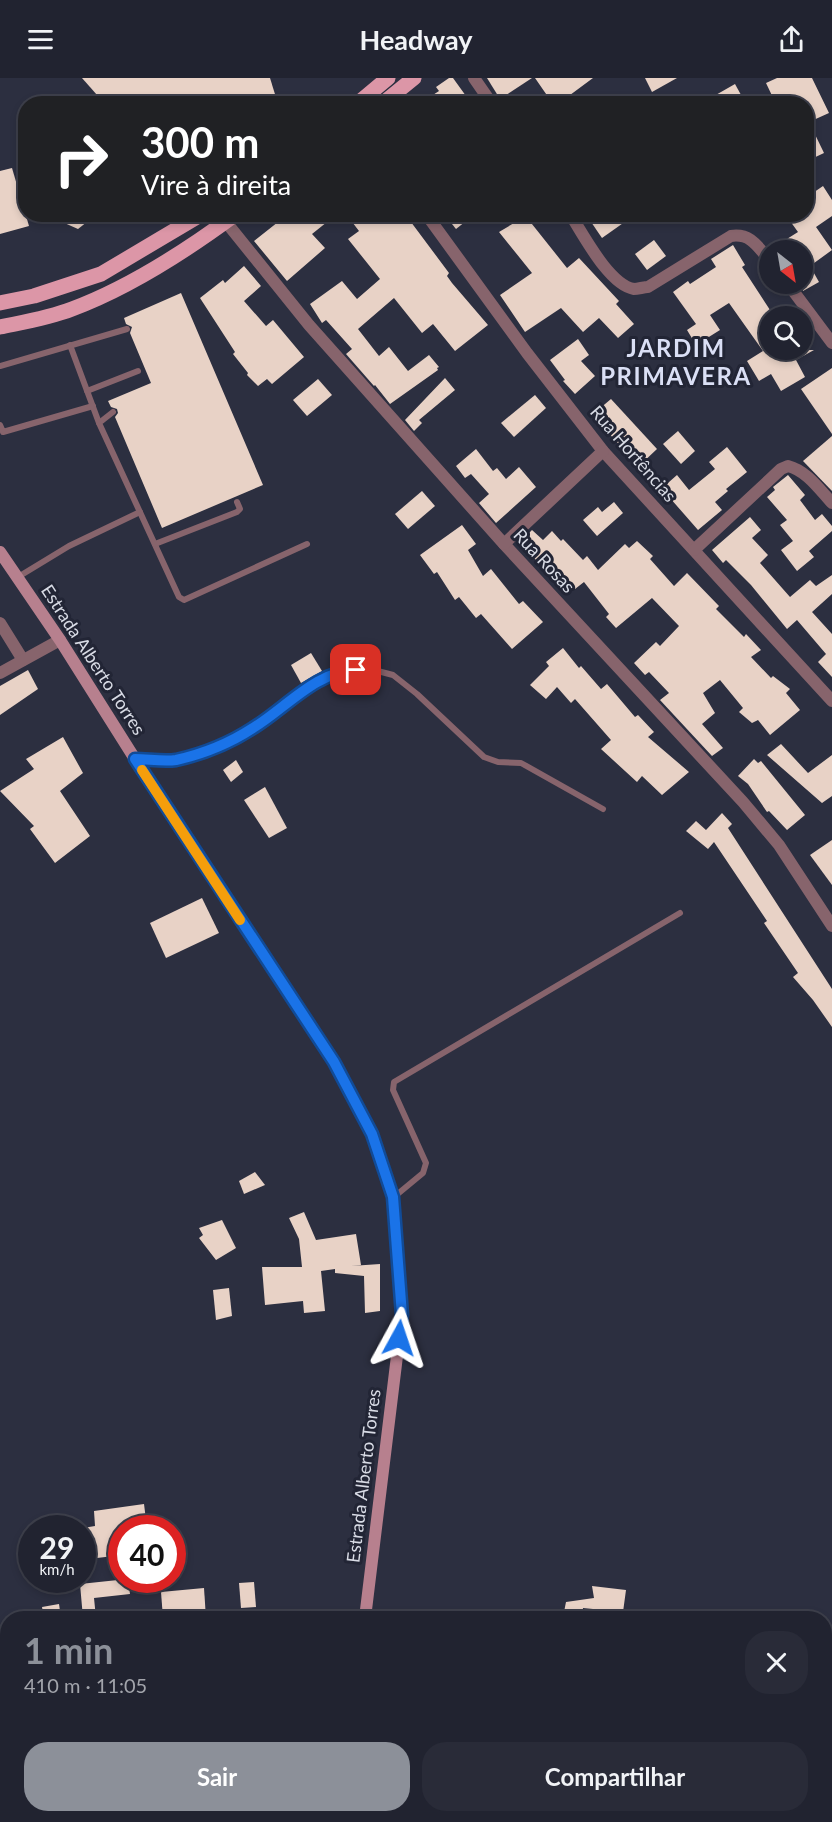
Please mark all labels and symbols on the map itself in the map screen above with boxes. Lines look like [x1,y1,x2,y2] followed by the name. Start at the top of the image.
[759,240,813,294] north arrow
[600,333,752,390] district label: JARDIM PRIMAVERA
[586,401,682,506] street label: Rua Hortências
[509,524,580,597] street label: Rua Rosas
[37,580,151,739] street label: Estrada Alberto Torres
[330,644,381,695] pin
[367,1306,431,1370] position arrow
[341,1388,385,1564] street label: Estrada Alberto Torres
[108,1515,186,1593] speed limit sign: 40

